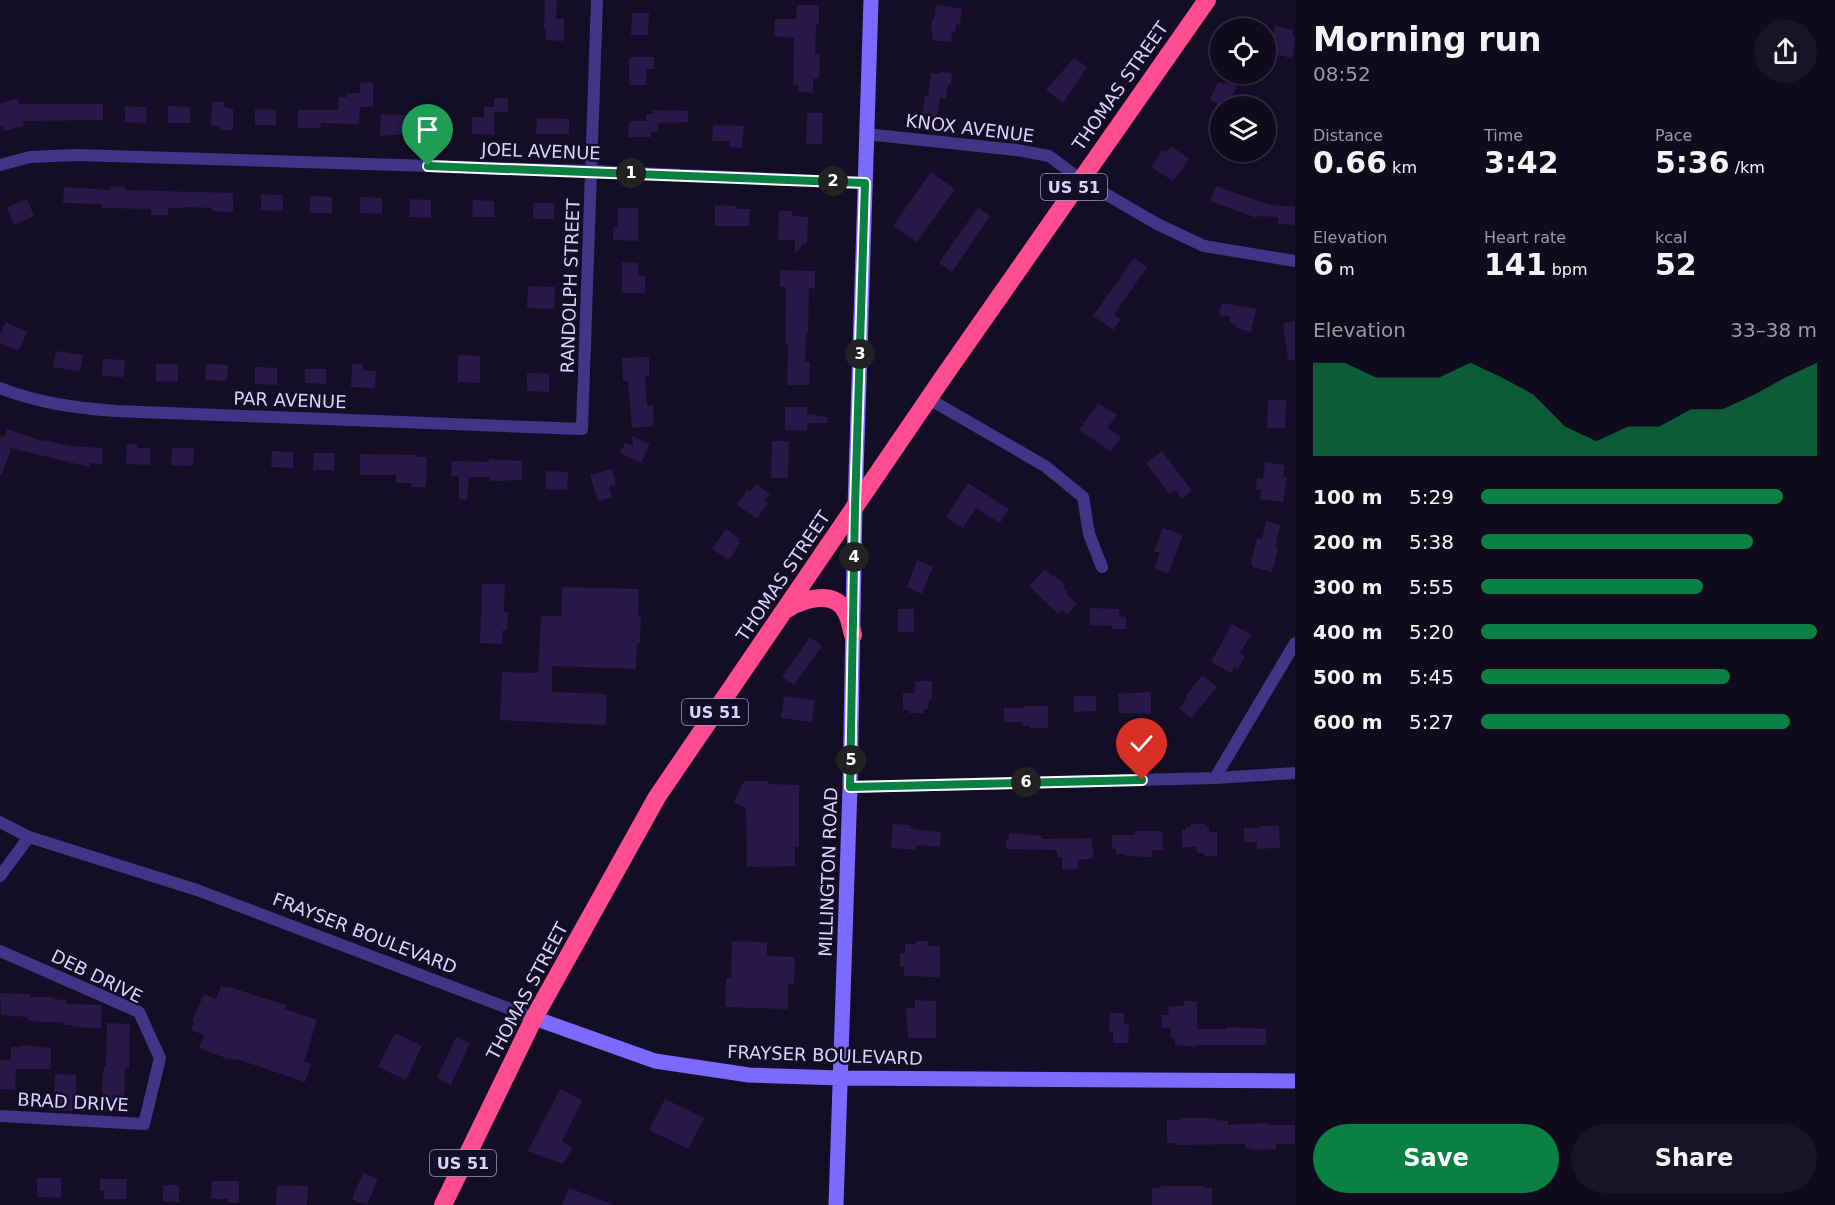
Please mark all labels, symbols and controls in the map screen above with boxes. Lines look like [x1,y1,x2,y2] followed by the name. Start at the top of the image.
[1067,17,1173,155] street label: THOMAS STREET
[1210,18,1276,162] map controls
[1210,18,1276,84] button: locate
[1313,20,1541,59] text: Morning run
[1754,20,1817,83] button: share
[1313,62,1371,86] text: 08:52
[1210,96,1276,162] button: layers
[402,104,453,166] pin
[905,110,1035,146] street label: KNOX AVENUE
[411,113,444,146] icon: arrive
[1313,126,1383,145] text: Distance
[1484,126,1523,145] text: Time
[1655,126,1692,145] text: Pace
[480,138,601,164] street label: JOEL AVENUE
[1313,145,1387,180] text: 0.66
[1484,145,1559,180] text: 3:42
[1655,145,1730,180] text: 5:36
[616,158,646,188] pin: 1
[1387,158,1417,177] text: km
[1730,158,1765,177] text: /km
[625,163,637,182] text: 1
[818,166,848,196] pin: 2
[827,171,839,190] text: 2
[1041,174,1107,200] road number: US 51
[556,197,584,374] street label: RANDOLPH STREET
[1313,228,1387,247] text: Elevation
[1484,228,1566,247] text: Heart rate
[1655,228,1687,247] text: kcal
[1313,247,1334,282] text: 6
[1484,247,1547,282] text: 141
[1655,247,1697,282] text: 52
[1334,260,1355,279] text: m
[1547,260,1588,279] text: bpm
[1313,318,1406,342] text: Elevation
[1730,318,1817,342] text: 33–38 m
[845,339,875,369] pin: 3
[854,344,866,363] text: 3
[233,388,347,412] street label: PAR AVENUE
[1313,485,1383,509] text: 100 m
[1409,485,1454,509] text: 5:29
[731,506,835,646] street label: THOMAS STREET
[1313,530,1383,554] text: 200 m
[1409,530,1454,554] text: 5:38
[839,542,869,572] pin: 4
[848,547,860,566] text: 4
[1313,575,1383,599] text: 300 m
[1409,575,1454,599] text: 5:55
[1313,620,1383,644] text: 400 m
[1409,620,1454,644] text: 5:20
[1313,665,1383,689] text: 500 m
[1409,665,1454,689] text: 5:45
[682,699,748,725] road number: US 51
[1313,710,1383,734] text: 600 m
[1409,710,1454,734] text: 5:27
[1116,718,1167,780] pin
[1125,727,1158,760] icon: check
[836,745,866,775] pin: 5
[845,750,857,769] text: 5
[1011,767,1041,797] pin: 6
[1020,772,1032,791] text: 6
[815,787,841,957] street label: MILLINGTON ROAD
[270,888,460,978] street label: FRAYSER BOULEVARD
[481,918,573,1064] street label: THOMAS STREET
[48,945,146,1007] street label: DEB DRIVE
[727,1041,923,1069] street label: FRAYSER BOULEVARD
[17,1089,129,1115] street label: BRAD DRIVE
[1313,1124,1559,1193] button: Save
[1571,1124,1817,1193] button: Share
[430,1150,496,1176] road number: US 51

